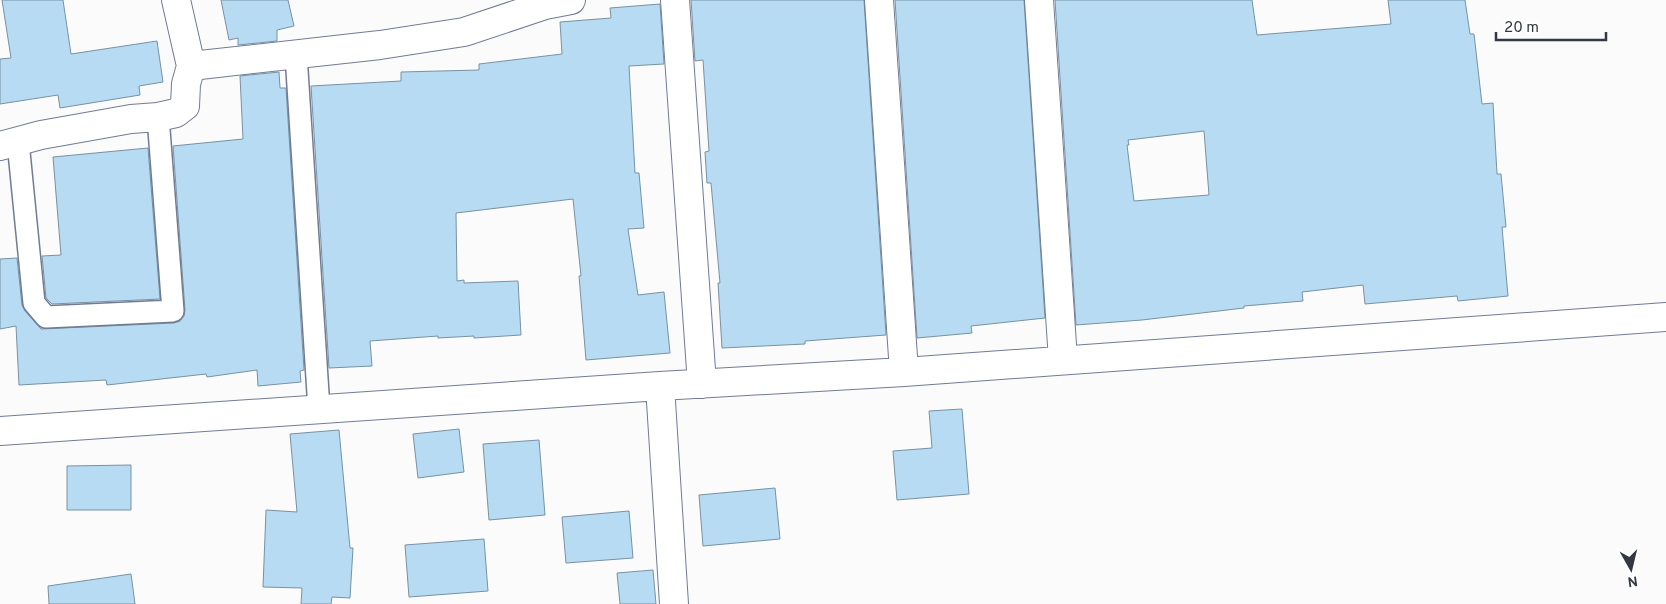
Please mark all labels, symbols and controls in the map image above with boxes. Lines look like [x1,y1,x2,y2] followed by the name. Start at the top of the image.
[1496,10,1606,42] scale bar
[1504,19,1539,38] text: 20 m
[1606,544,1656,594] north arrow
[1626,571,1639,590] text: N

